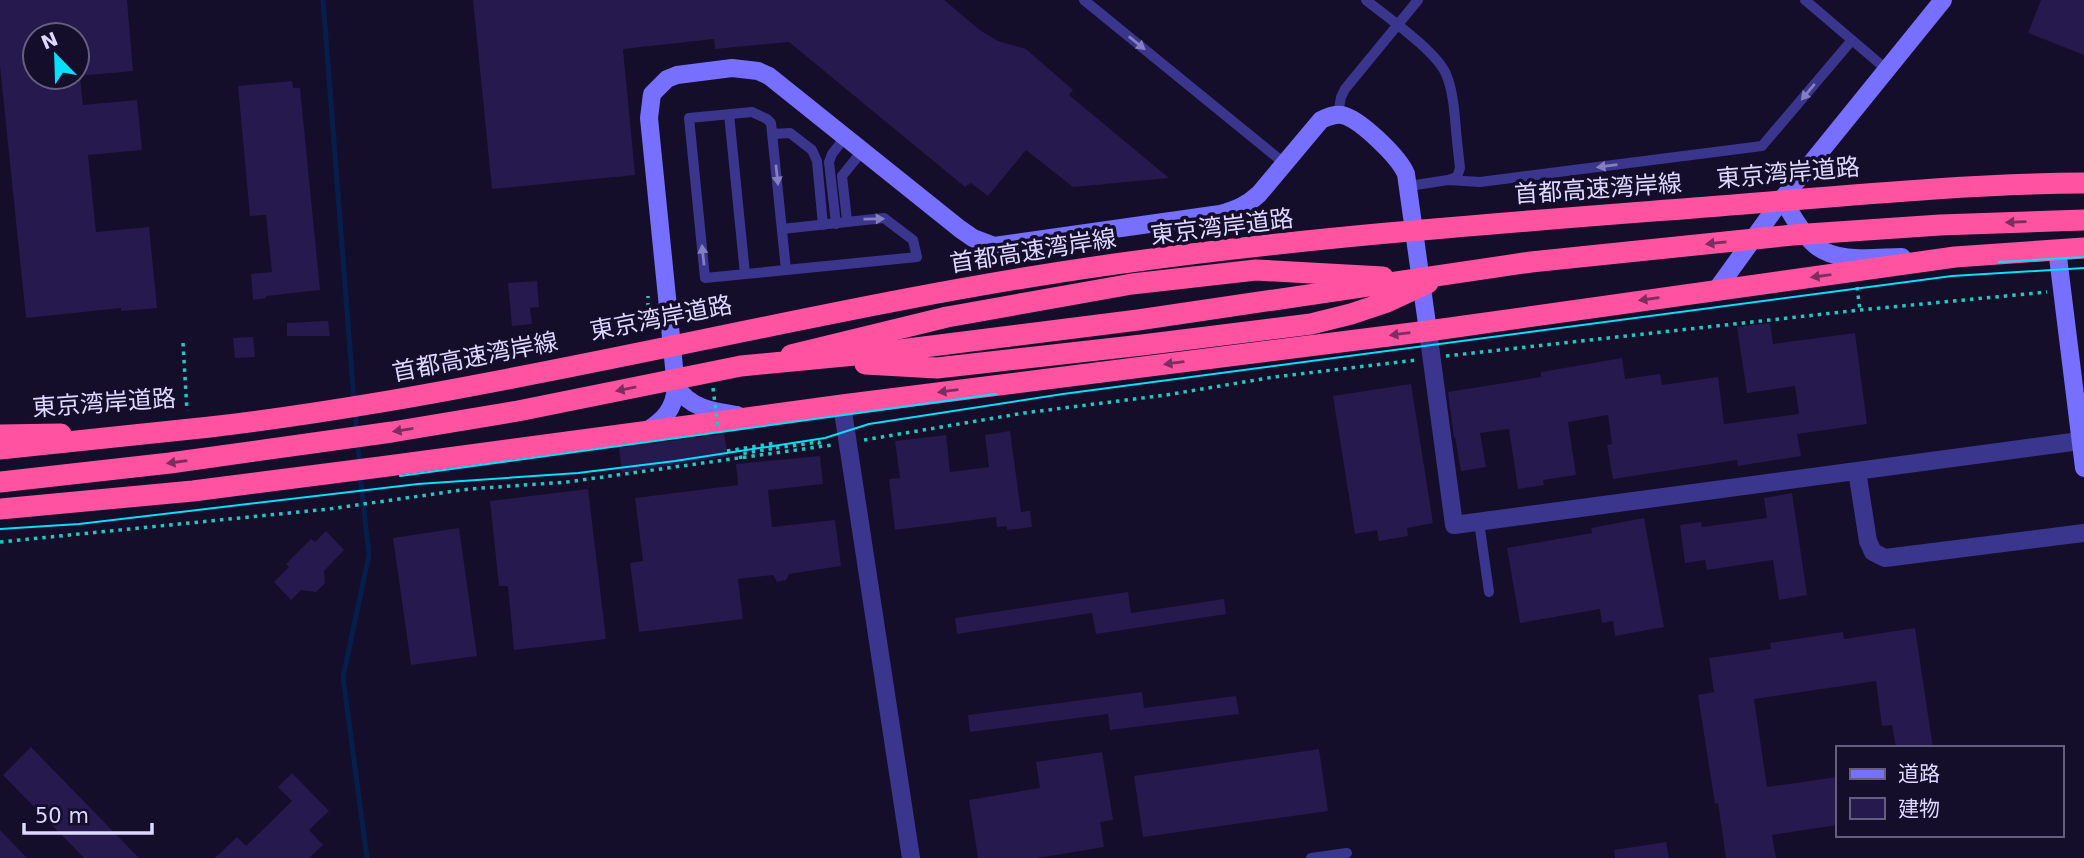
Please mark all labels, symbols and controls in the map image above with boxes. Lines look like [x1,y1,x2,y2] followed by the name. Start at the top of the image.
[21,21,91,91] north arrow
[38,27,61,54] text: N
[1129,35,1146,50] one-way arrow
[1800,83,1816,101] one-way arrow
[1715,153,1861,193] street label: 東京湾岸道路
[1596,161,1618,172] one-way arrow
[772,165,783,187] one-way arrow
[1513,169,1683,209] street label: 首都高速湾岸線
[1149,204,1295,250] street label: 東京湾岸道路
[863,213,885,224] one-way arrow
[2005,217,2027,228] one-way arrow
[948,224,1118,278] street label: 首都高速湾岸線
[1704,238,1726,249] one-way arrow
[697,244,708,266] one-way arrow
[1810,270,1832,281] one-way arrow
[588,291,734,345] street label: 東京湾岸道路
[1638,294,1660,305] one-way arrow
[390,327,560,387] street label: 首都高速湾岸線
[1388,329,1410,340] one-way arrow
[1163,357,1185,368] one-way arrow
[31,384,177,422] street label: 東京湾岸道路
[615,384,637,395] one-way arrow
[937,386,959,397] one-way arrow
[391,425,413,436] one-way arrow
[166,456,188,467] one-way arrow
[1836,746,2063,837] legend
[1898,762,1940,786] text: 道路
[24,792,152,836] scale bar
[1898,797,1940,821] text: 建物
[35,804,89,828] text: 50 m

